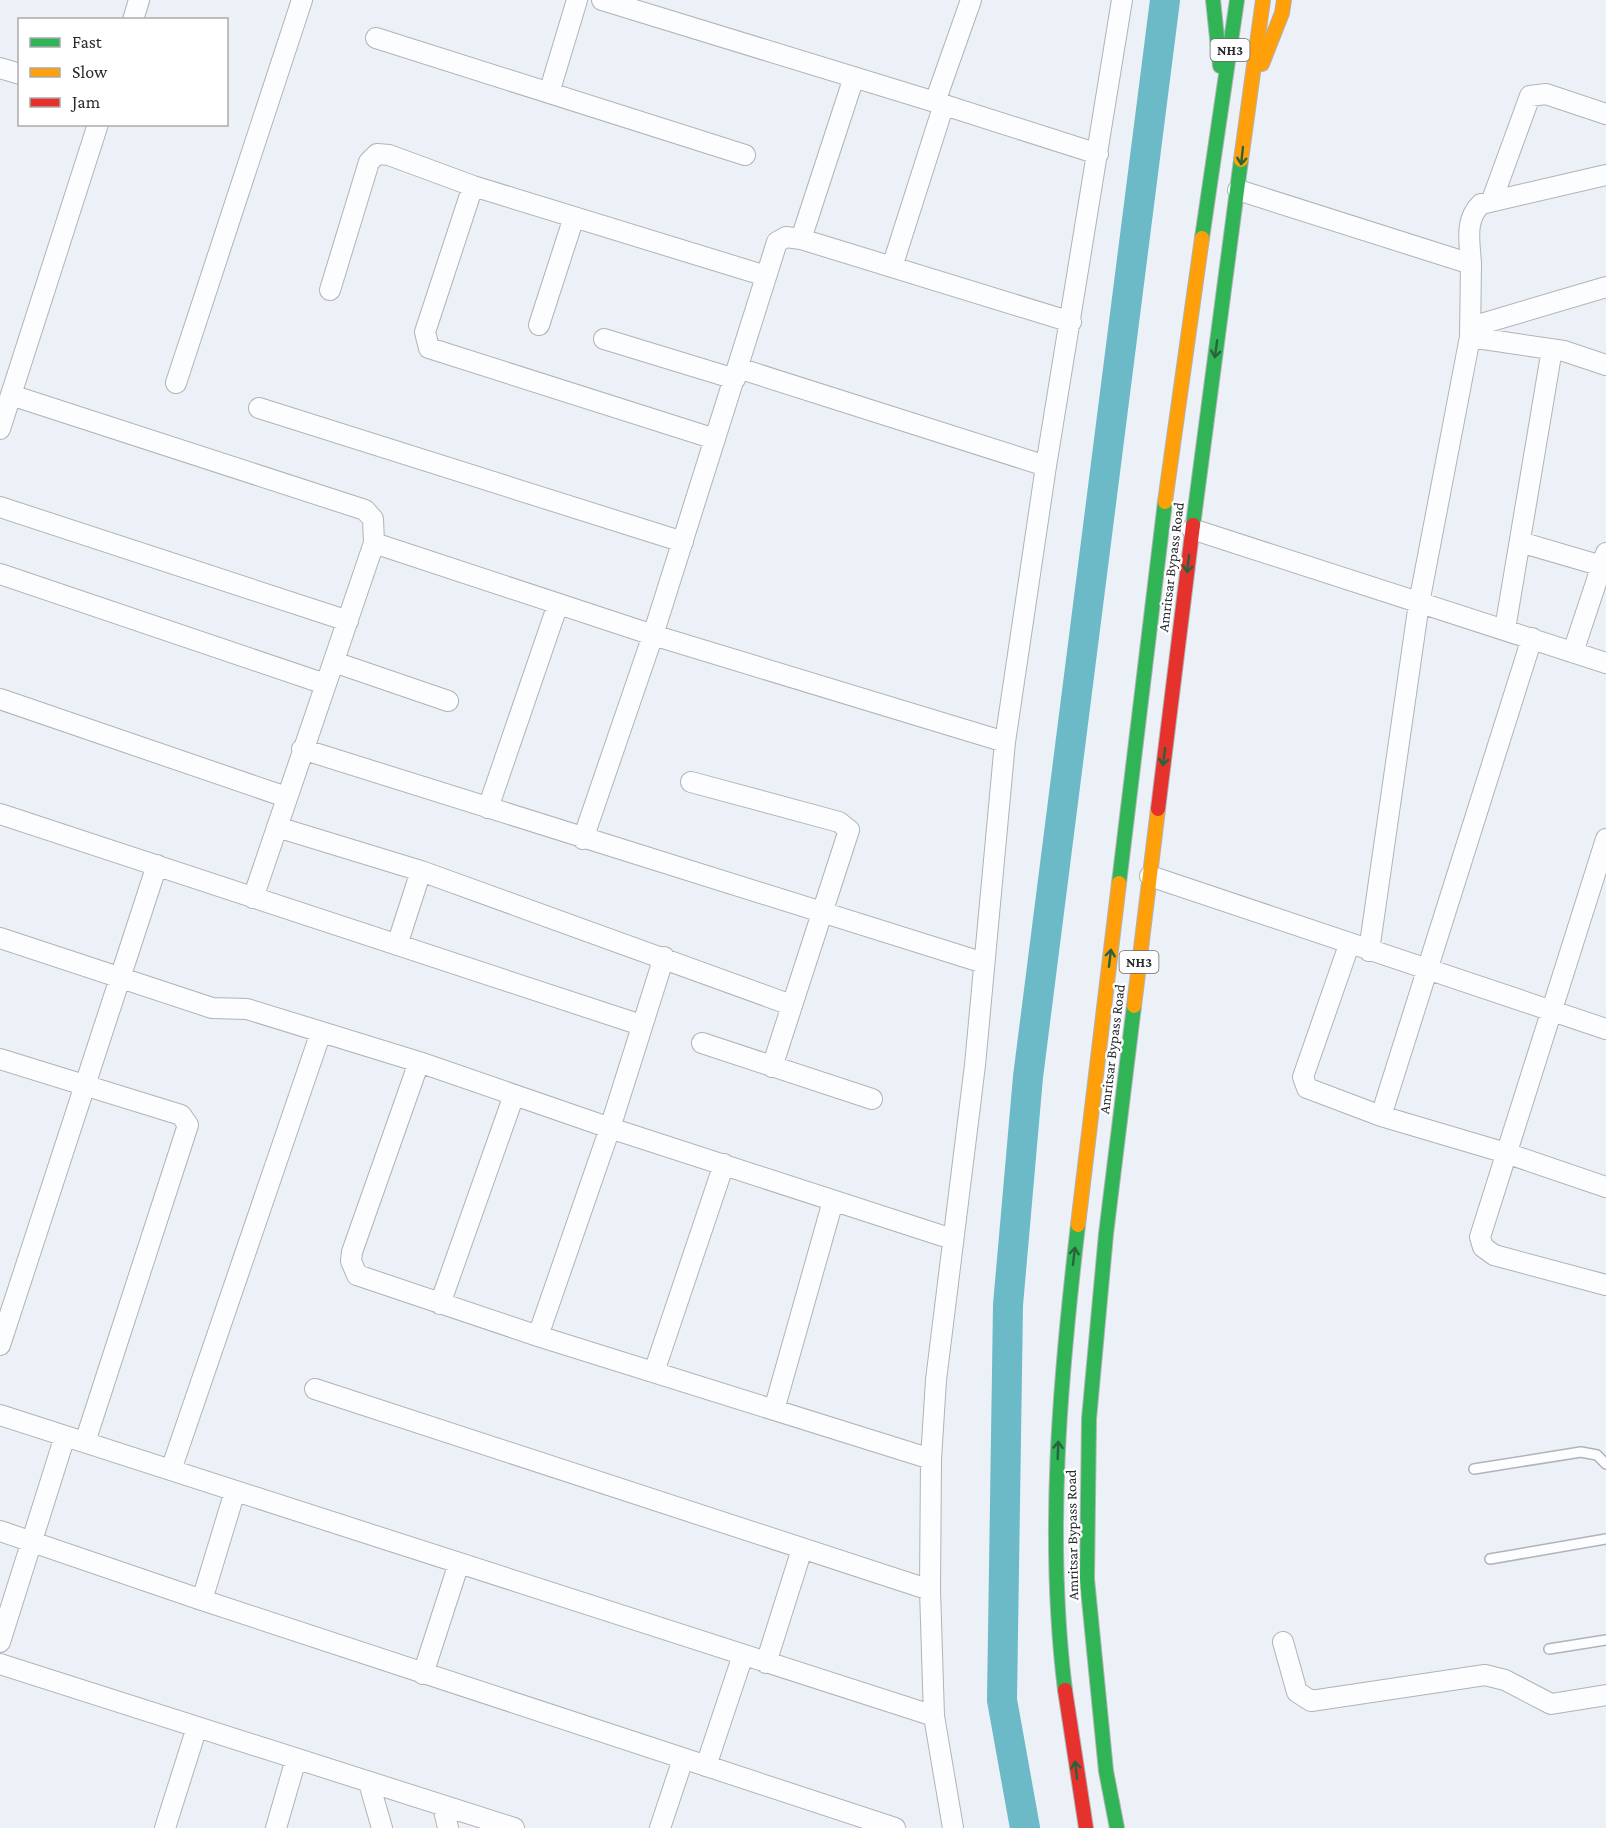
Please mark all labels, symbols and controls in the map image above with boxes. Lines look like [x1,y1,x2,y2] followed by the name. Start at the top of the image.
[18,18,228,126] legend
[72,32,103,52] text: Fast
[1210,39,1250,61] road number: NH3
[72,62,108,82] text: Slow
[70,92,101,112] text: Jam
[1236,146,1247,166] one-way arrow
[1210,339,1221,359] one-way arrow
[1155,501,1188,633] street label: Amritsar Bypass Road
[1182,553,1193,573] one-way arrow
[1159,747,1170,766] one-way arrow
[1105,949,1116,969] one-way arrow
[1120,951,1158,973] road number: NH3
[1096,983,1129,1115] street label: Amritsar Bypass Road
[1069,1247,1080,1266] one-way arrow
[1053,1441,1064,1461] one-way arrow
[1063,1469,1082,1600] street label: Amritsar Bypass Road
[1070,1761,1081,1781] one-way arrow

